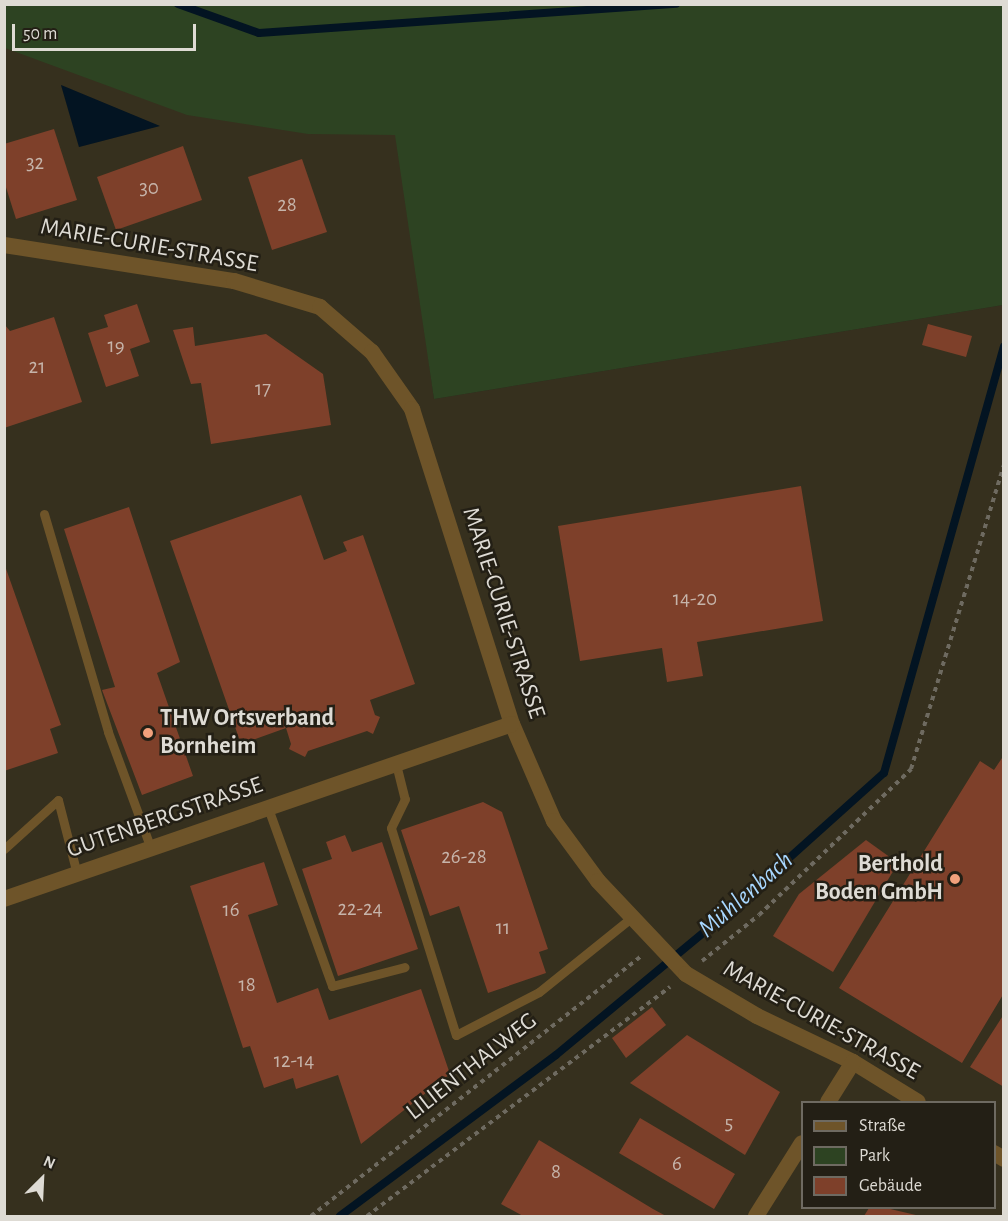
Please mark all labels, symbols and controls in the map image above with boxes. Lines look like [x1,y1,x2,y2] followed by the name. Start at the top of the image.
[15,12,200,50] scale bar
[23,25,57,43] text: 50 m
[26,150,44,176] house number: 32
[139,175,159,201] house number: 30
[277,192,297,218] house number: 28
[38,213,260,279] street label: MARIE-CURIE-STRASSE
[107,333,125,359] house number: 19
[29,354,45,380] house number: 21
[255,376,271,402] house number: 17
[455,504,551,722] street label: MARIE-CURIE-STRASSE
[673,586,717,612] house number: 14-20
[160,705,334,761] place label: THW Ortsverband Bornheim
[141,726,155,740] marker: THW Ortsverband Bornheim
[63,771,267,865] street label: GUTENBERGSTRASSE
[441,844,487,870] house number: 26-28
[692,845,800,945] water label: Mühlenbach
[815,851,943,907] place label: Berthold Boden GmbH
[948,872,962,886] marker: Berthold Boden GmbH
[337,896,383,922] house number: 22-24
[222,897,240,923] house number: 16
[496,915,510,941] house number: 11
[718,955,924,1087] street label: MARIE-CURIE-STRASSE
[238,972,256,998] house number: 18
[401,1007,543,1127] street label: LILIENTHALWEG
[274,1048,314,1074] house number: 12-14
[801,1101,996,1209] legend
[725,1110,733,1136] house number: 5
[859,1117,905,1135] text: Straße
[859,1147,890,1165] text: Park
[12,1149,72,1209] north arrow
[672,1151,682,1177] house number: 6
[41,1153,58,1172] text: N
[551,1159,561,1185] house number: 8
[859,1177,922,1195] text: Gebäude

